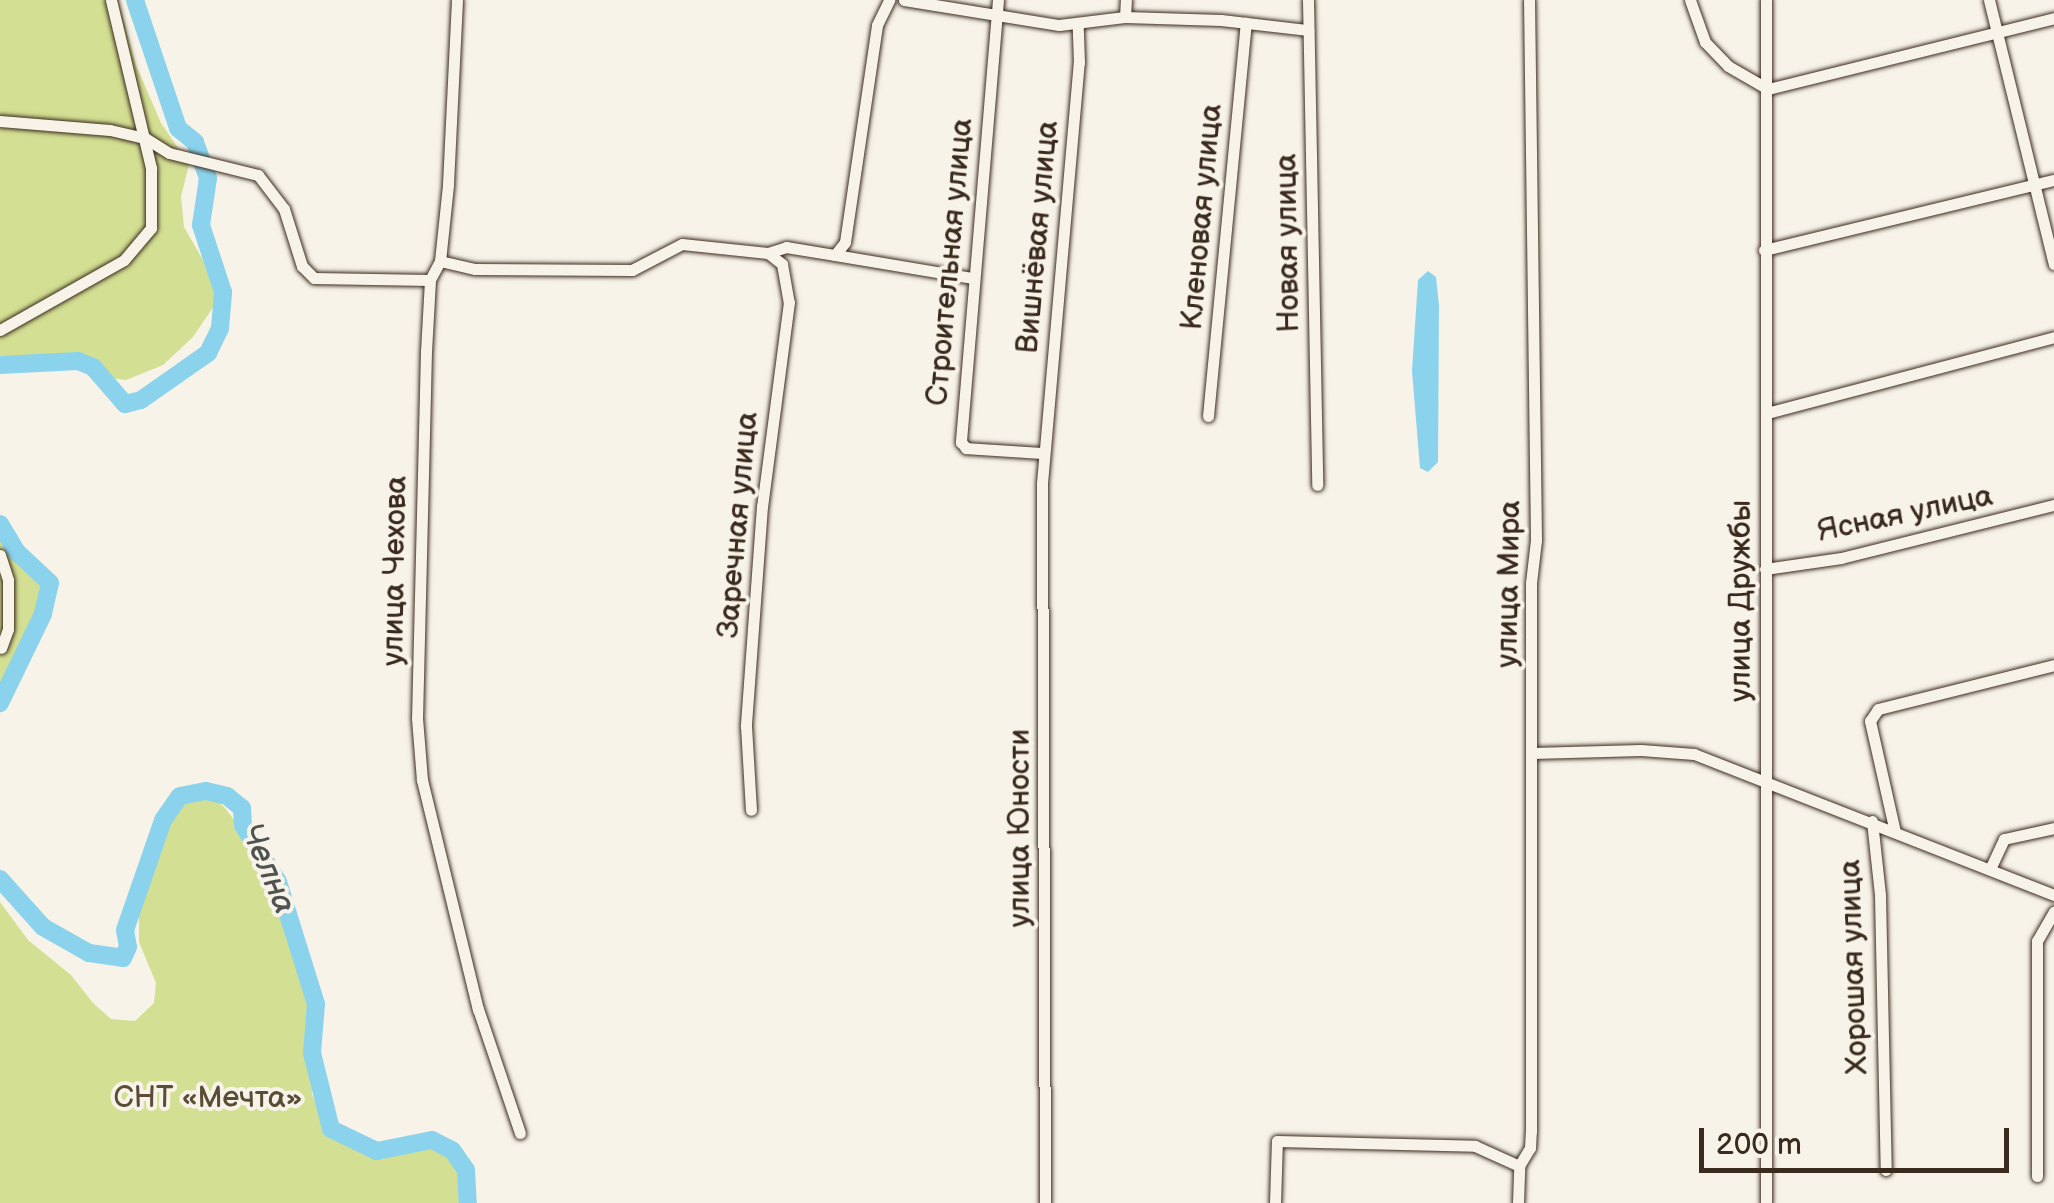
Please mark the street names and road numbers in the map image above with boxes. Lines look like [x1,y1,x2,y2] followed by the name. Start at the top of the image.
[1174,102,1230,332] street label: Кленовая улица
[919,117,981,407] street label: Строительная улица
[1010,119,1066,355] street label: Вишнёвая улица
[1268,153,1308,333] street label: Новая улица
[710,410,766,640] street label: Заречная улица
[375,476,415,666] street label: улица Чехова
[1814,478,1996,550] street label: Ясная улица
[1490,500,1528,668] street label: улица Мира
[1723,500,1759,702] street label: улица Дружбы
[1002,729,1038,927] street label: улица Юности
[1832,859,1876,1075] street label: Хорошая улица

